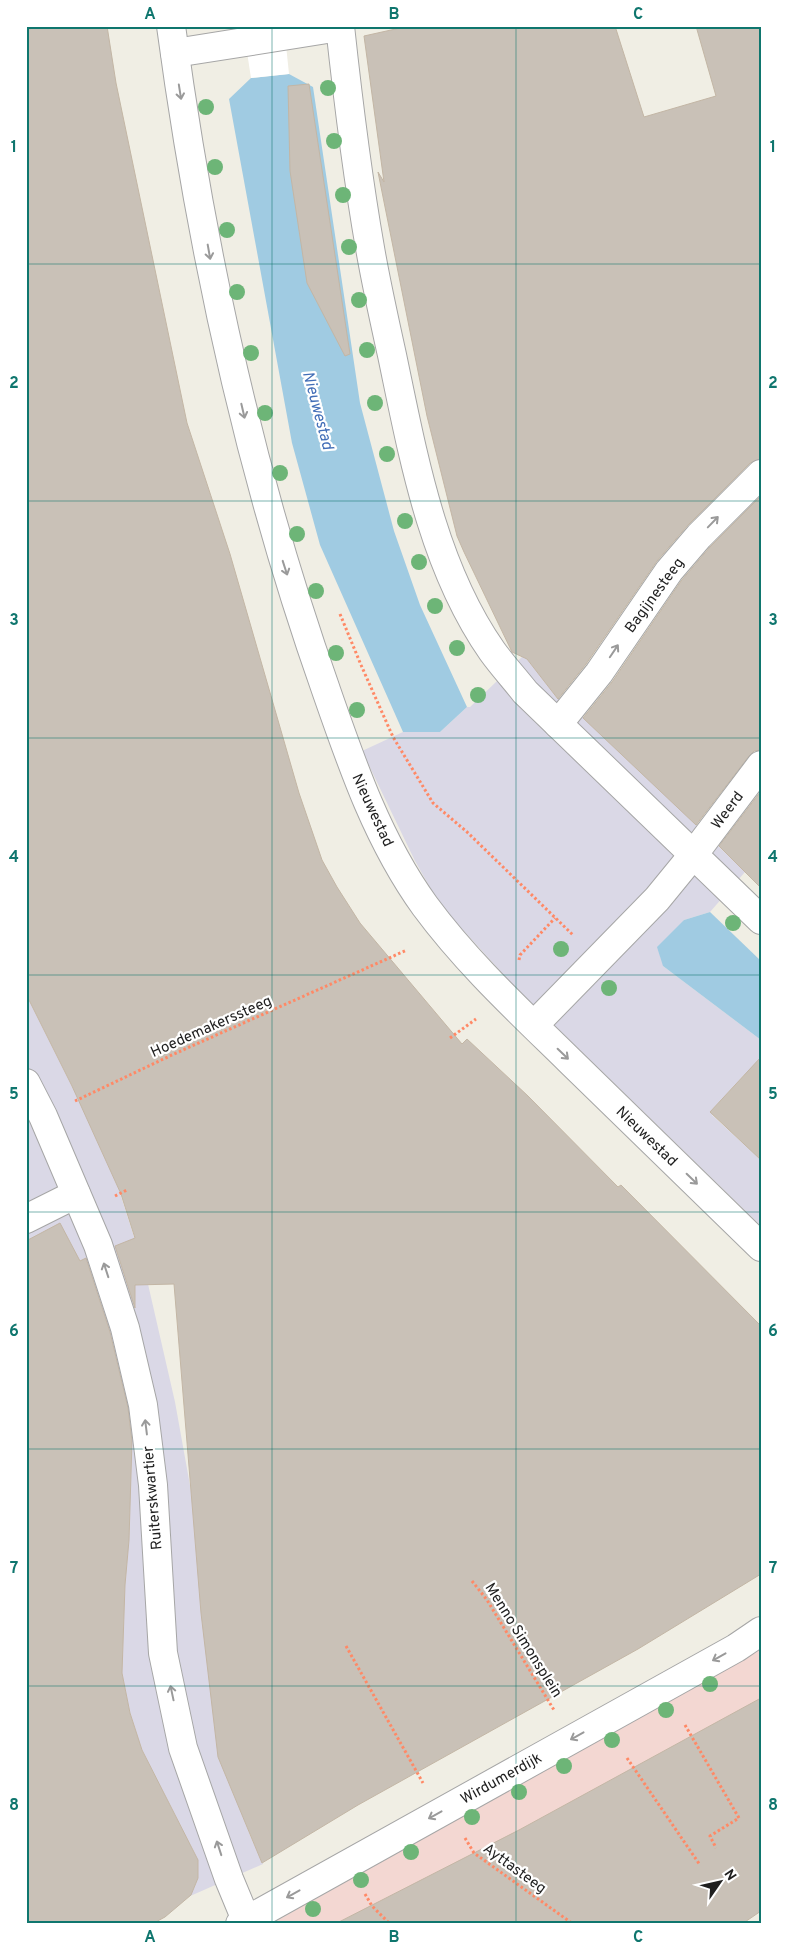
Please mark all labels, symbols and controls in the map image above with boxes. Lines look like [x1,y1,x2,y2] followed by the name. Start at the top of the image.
[144,5,156,25] text: A
[388,5,400,25] text: B
[633,5,643,25] text: C
[176,83,186,99] one-way arrow
[11,138,17,158] text: 1
[770,138,776,158] text: 1
[205,243,214,259] one-way arrow
[297,369,337,453] water label: Nieuwestad
[9,374,19,394] text: 2
[768,374,778,394] text: 2
[239,402,248,418] one-way arrow
[707,516,719,528] one-way arrow
[621,554,689,637] street label: Bagijnesteeg
[281,559,290,575] one-way arrow
[9,611,19,631] text: 3
[768,611,778,631] text: 3
[609,644,619,658] one-way arrow
[346,771,397,850] street label: Nieuwestad
[708,788,749,834] street label: Weerd
[9,848,19,868] text: 4
[768,848,778,868] text: 4
[148,992,275,1063] street label: Hoedemakerssteeg
[556,1048,569,1060] one-way arrow
[9,1085,19,1105] text: 5
[768,1085,778,1105] text: 5
[611,1103,681,1171] street label: Nieuwestad
[685,1173,698,1185] one-way arrow
[101,1262,110,1278] one-way arrow
[9,1322,19,1342] text: 6
[768,1322,778,1342] text: 6
[141,1419,151,1435] one-way arrow
[139,1445,167,1551] street label: Ruiterskwartier
[10,1559,18,1579] text: 7
[769,1559,777,1579] text: 7
[480,1580,566,1702] street label: Menno Simonsplein
[713,1652,727,1662] one-way arrow
[166,1685,176,1701] one-way arrow
[571,1731,585,1741] one-way arrow
[458,1749,546,1809] street label: Wirdumerdijk
[9,1796,19,1816] text: 8
[768,1796,778,1816] text: 8
[428,1810,443,1820] one-way arrow
[479,1840,550,1899] street label: Ayttasteeg
[214,1841,223,1856] one-way arrow
[694,1858,744,1908] north arrow
[720,1867,739,1884] text: N
[286,1889,301,1899] one-way arrow
[144,1928,156,1948] text: A
[388,1928,400,1948] text: B
[633,1928,643,1948] text: C

